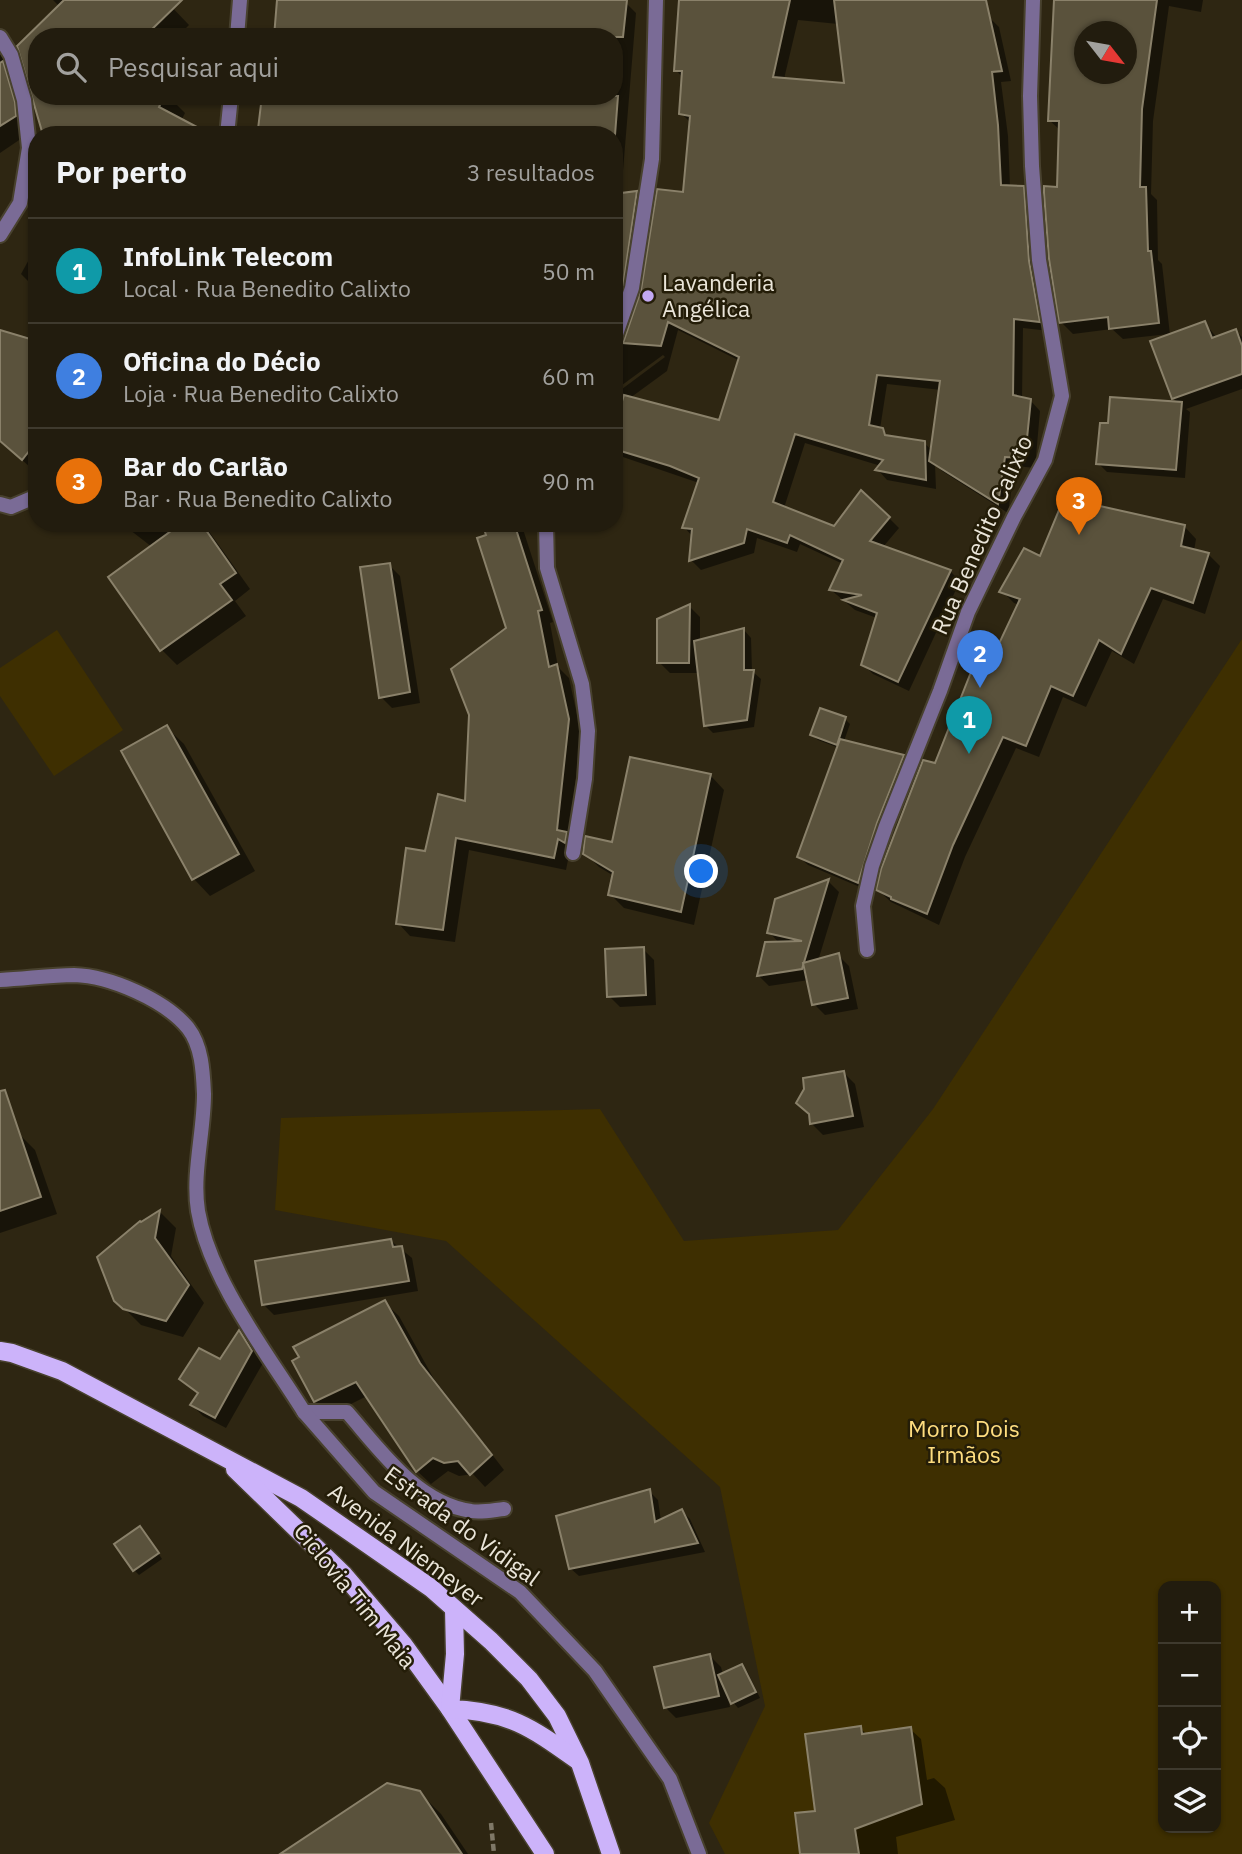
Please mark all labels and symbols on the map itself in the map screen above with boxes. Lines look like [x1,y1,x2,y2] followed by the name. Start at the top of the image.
[1074,21,1137,84] north arrow
[662,267,775,323] place label: Lavanderia Angélica
[640,288,656,304] marker: Lavanderia Angélica
[924,430,1039,639] street label: Rua Benedito Calixto
[1056,477,1102,535] pin: 3
[957,630,1003,688] pin: 2
[946,696,992,754] pin: 1
[684,854,718,888] your location
[908,1413,1020,1469] park label: Morro Dois Irmãos
[379,1459,546,1592] street label: Estrada do Vidigal
[323,1476,491,1613] street label: Avenida Niemeyer
[288,1516,424,1674] street label: Ciclovia Tim Maia

